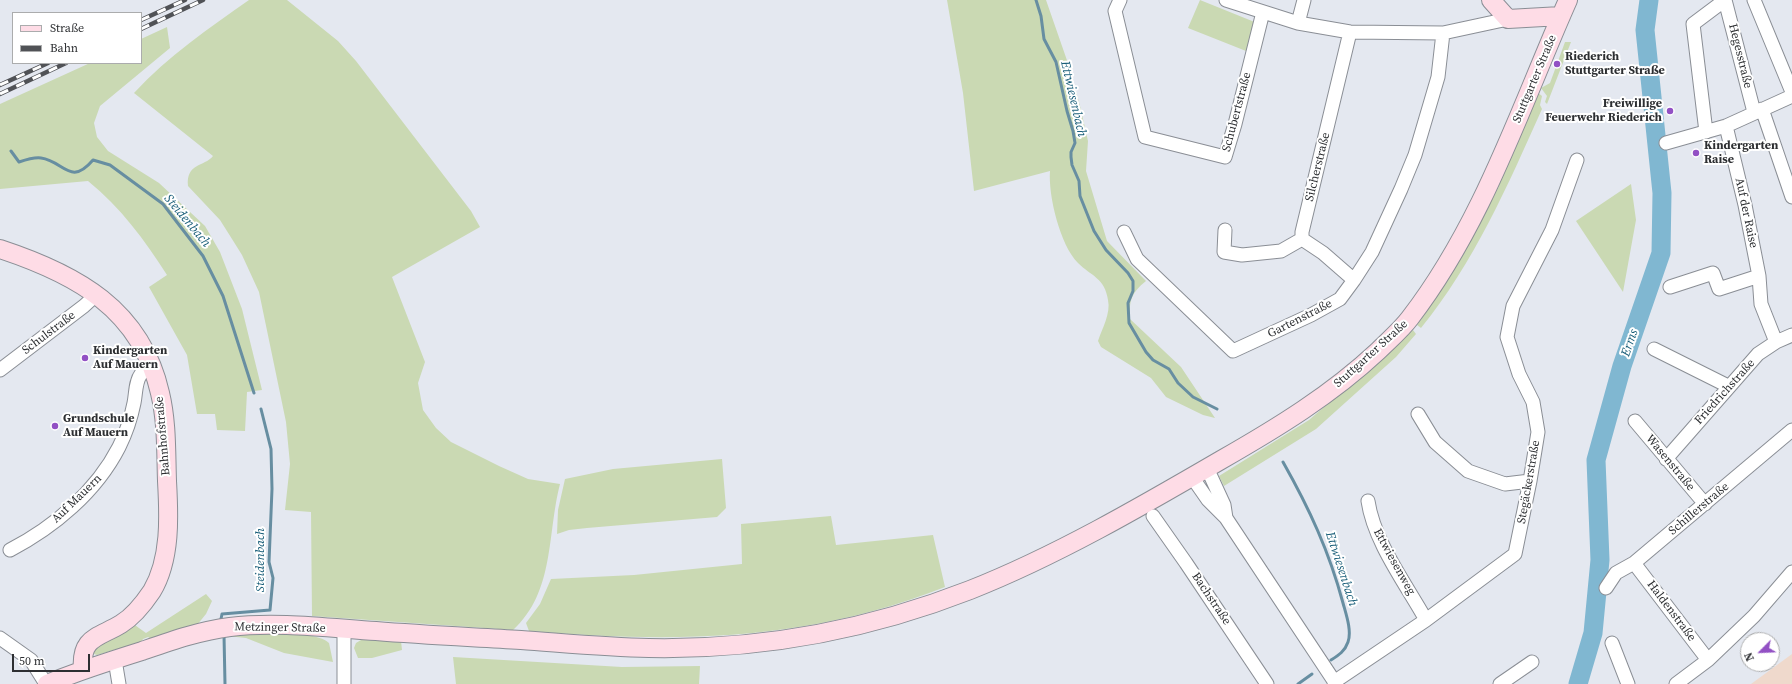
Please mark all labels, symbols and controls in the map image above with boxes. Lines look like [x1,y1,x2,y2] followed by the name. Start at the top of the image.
[12,12,142,64] legend
[50,20,84,36] text: Straße
[1725,22,1755,90] street label: Hegesstraße
[1510,33,1560,125] street label: Stuttgarter Straße
[50,40,78,56] text: Bahn
[1565,50,1665,78] place label: Riederich Stuttgarter Straße
[1057,59,1089,139] water label: Ettwiesenbach
[1552,59,1562,69] marker: Riederich Stuttgarter Straße
[1219,71,1255,153] street label: Schubertstraße
[1545,97,1662,125] place label: Freiwillige Feuerwehr Riederich
[1665,106,1675,116] marker: Freiwillige Feuerwehr Riederich
[1302,131,1334,203] street label: Silcherstraße
[1704,139,1779,167] place label: Kindergarten Raise
[1691,148,1701,158] marker: Kindergarten Raise
[1732,177,1760,249] street label: Auf der Raise
[160,191,214,251] water label: Steidenbach
[1265,297,1335,341] street label: Gartenstraße
[20,308,78,358] street label: Schulstraße
[1331,317,1411,391] street label: Stuttgarter Straße
[1618,327,1642,359] water label: Erms
[93,344,168,372] place label: Kindergarten Auf Mauern
[80,353,90,363] marker: Kindergarten Auf Mauern
[1692,356,1758,428] street label: Friedrichstraße
[152,396,174,476] street label: Bahnhofstraße
[63,412,135,440] place label: Grundschule Auf Mauern
[50,421,60,431] marker: Grundschule Auf Mauern
[1642,432,1698,494] street label: Wasenstraße
[1515,439,1543,525] street label: Stegäckerstraße
[49,472,105,526] street label: Auf Mauern
[1666,480,1732,538] street label: Schillerstraße
[1370,526,1418,598] street label: Ettwiesenweg
[253,528,269,592] water label: Steidenbach
[1322,530,1360,608] water label: Ettwiesenbach
[1188,570,1234,628] street label: Bachstraße
[1643,578,1699,644] street label: Haldenstraße
[234,620,326,636] street label: Metzinger Straße
[1740,632,1780,672] north arrow
[14,646,92,672] scale bar
[1741,650,1758,663] text: N
[19,653,45,669] text: 50 m

